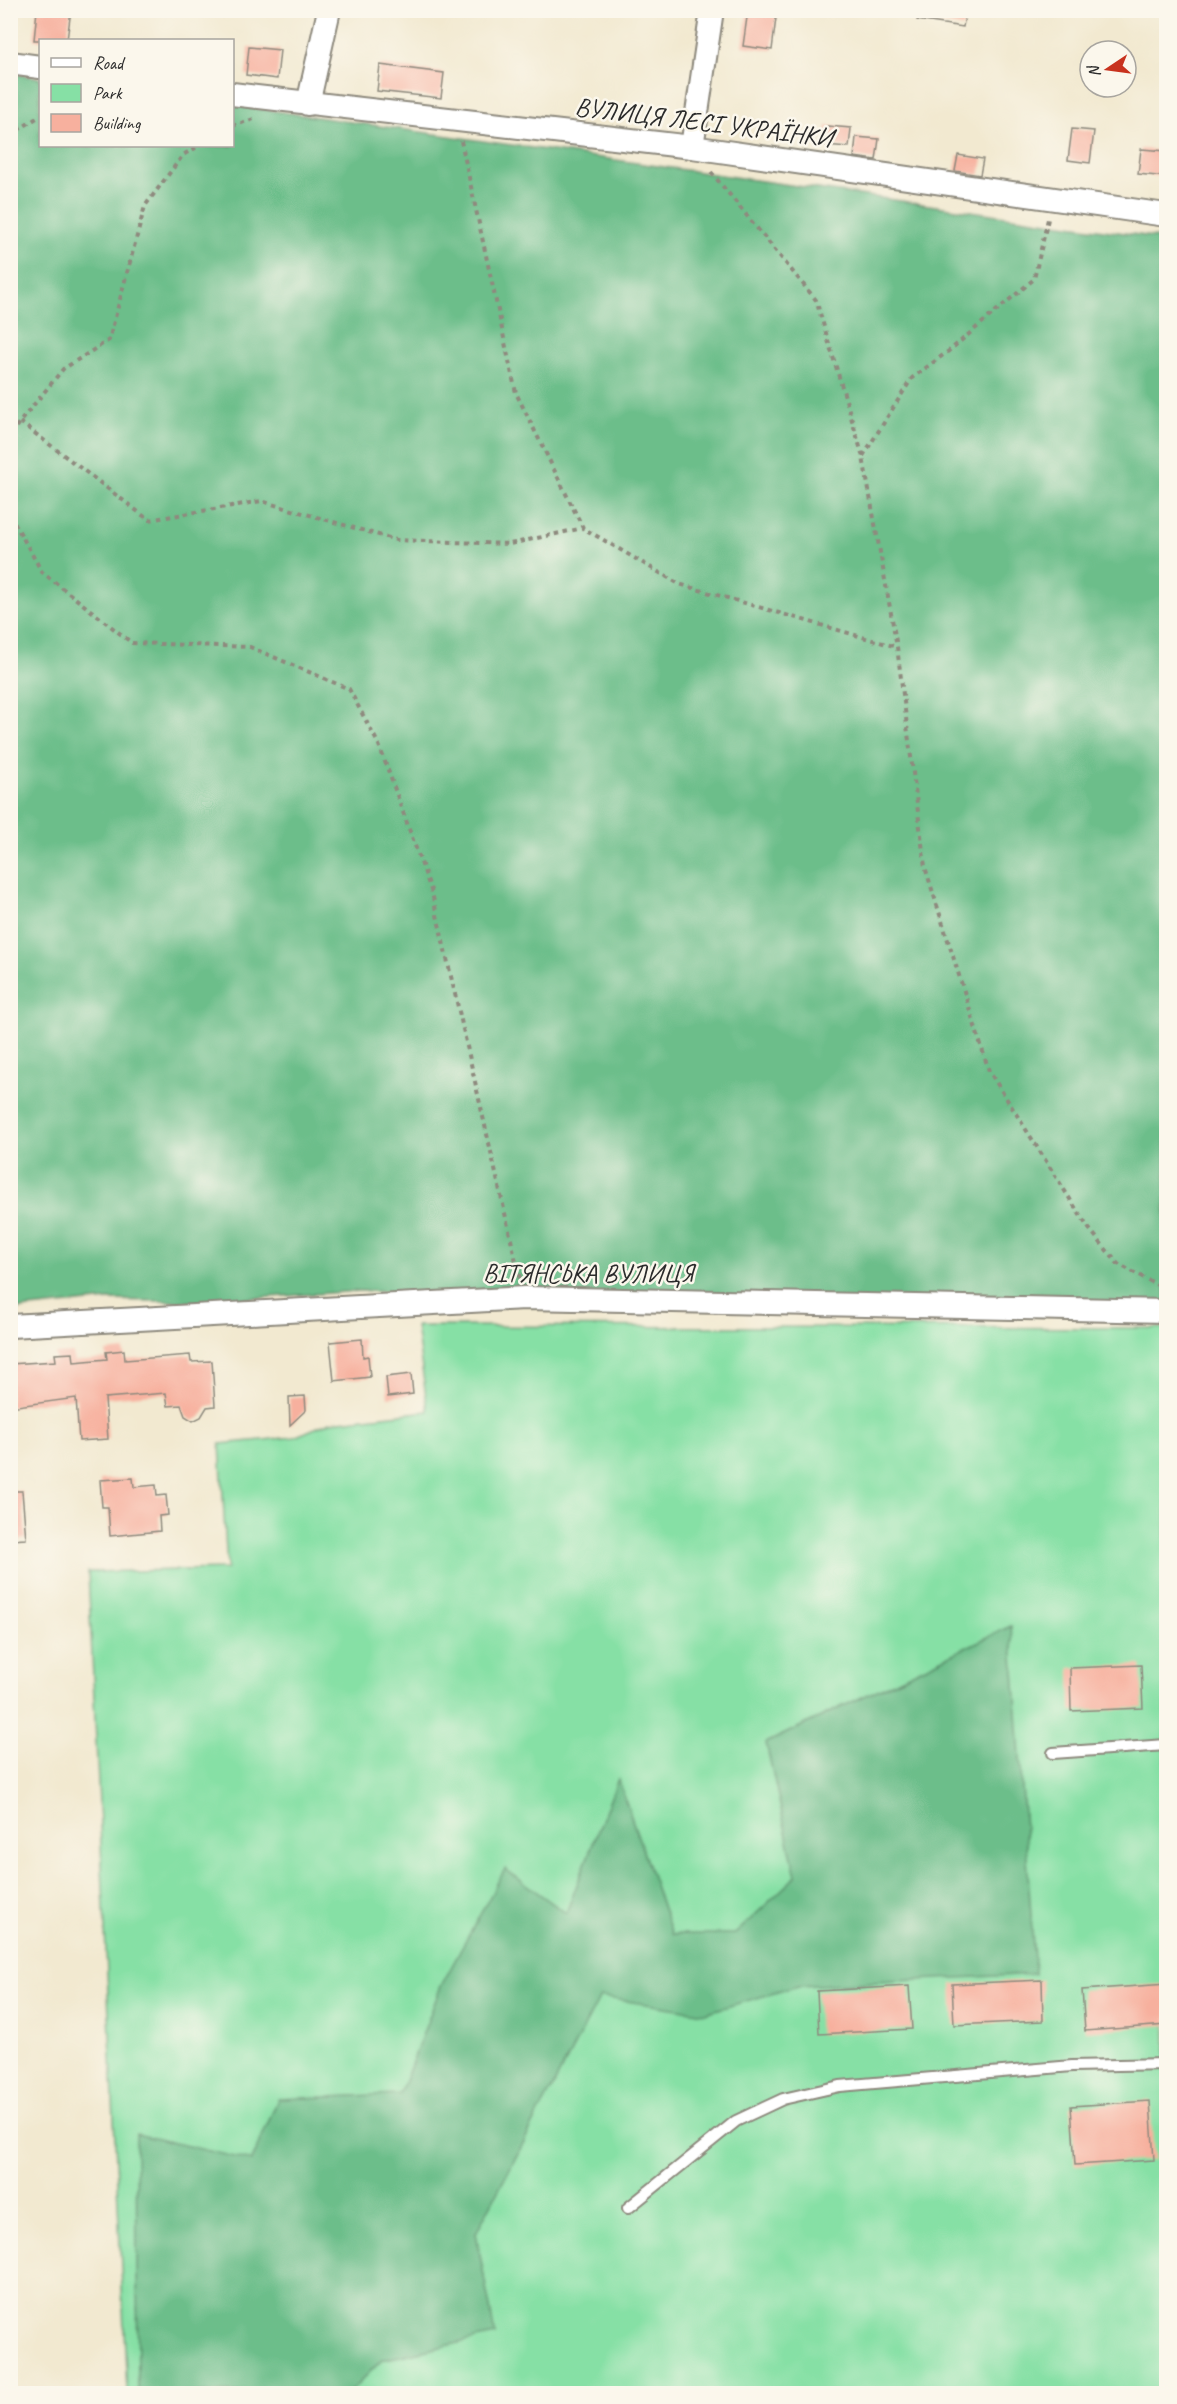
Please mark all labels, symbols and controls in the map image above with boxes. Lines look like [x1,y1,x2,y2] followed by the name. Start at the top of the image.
[39,39,234,147] legend
[1078,39,1138,99] north arrow
[93,52,126,74] text: Road
[1083,62,1105,79] text: N
[93,82,123,104] text: Park
[573,90,839,155] street label: ВУЛИЦЯ ЛЕСІ УКРАЇНКИ
[93,112,142,134] text: Building
[483,1257,697,1290] street label: ВІТЯНСЬКА ВУЛИЦЯ

